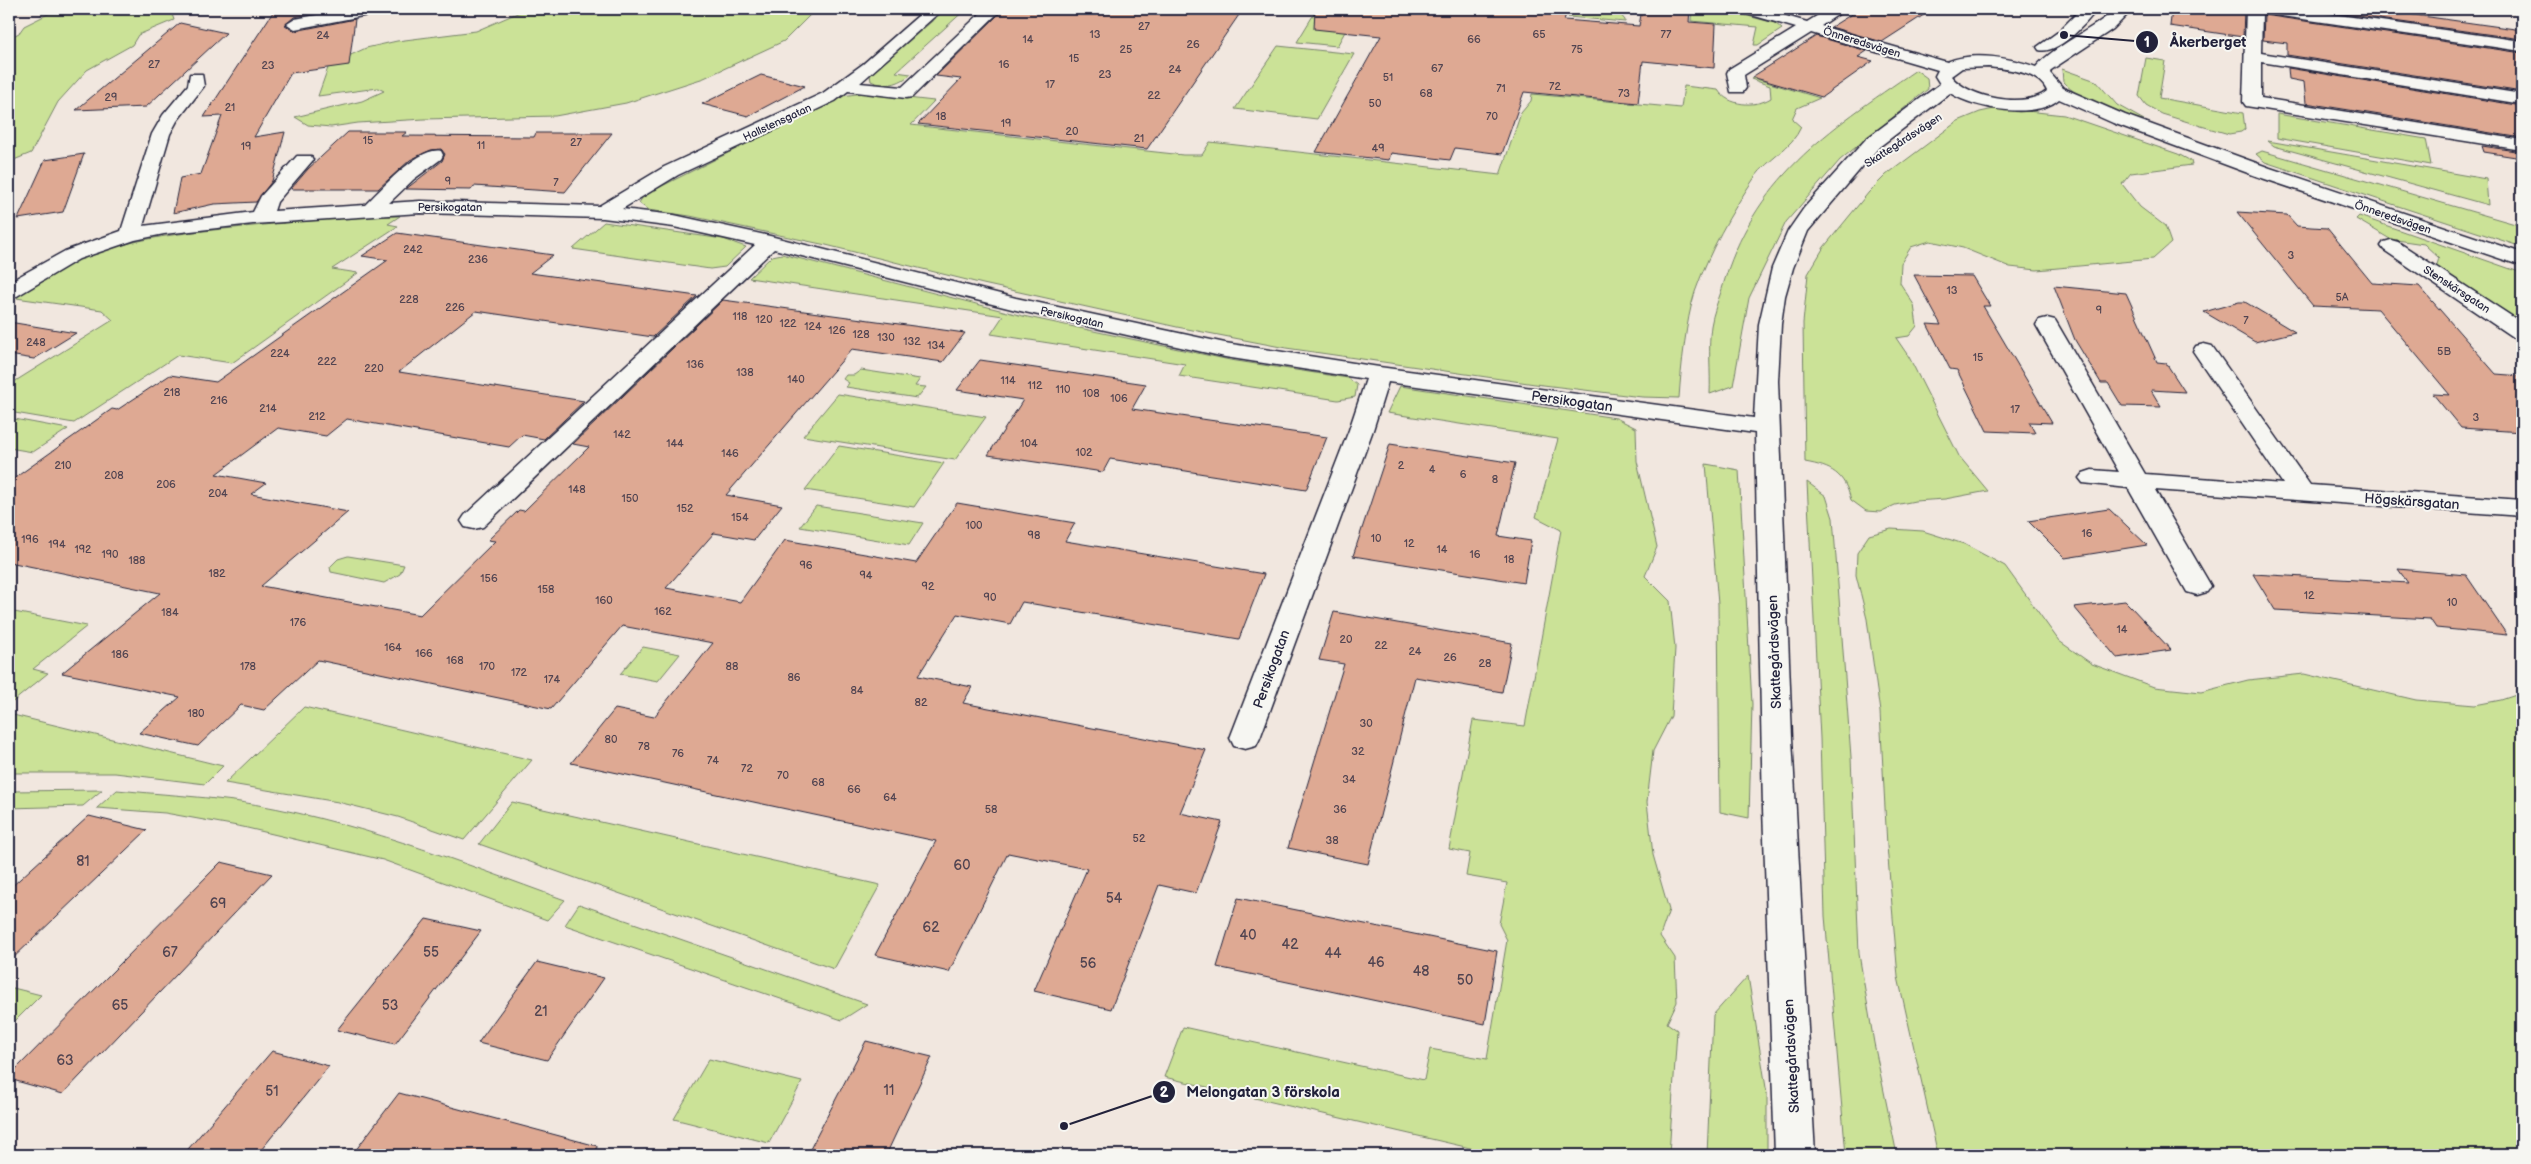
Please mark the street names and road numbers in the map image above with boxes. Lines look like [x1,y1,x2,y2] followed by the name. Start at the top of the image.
[1822,24,1902,60] street label: Önneredsvägen
[741,101,813,144] street label: Hallstensgatan
[1862,111,1944,170] street label: Skattegårdsvägen
[2353,197,2433,237] street label: Önneredsvägen
[418,201,482,214] street label: Persikogatan
[2421,263,2492,316] street label: Stenskärsgatan
[1039,304,1105,331] street label: Persikogatan
[1530,387,1614,416] street label: Persikogatan
[2364,490,2460,513] street label: Högskärsgatan
[1764,595,1785,709] street label: Skattegårdsvägen
[1249,628,1294,711] street label: Persikogatan
[1780,998,1803,1113] street label: Skattegårdsvägen

